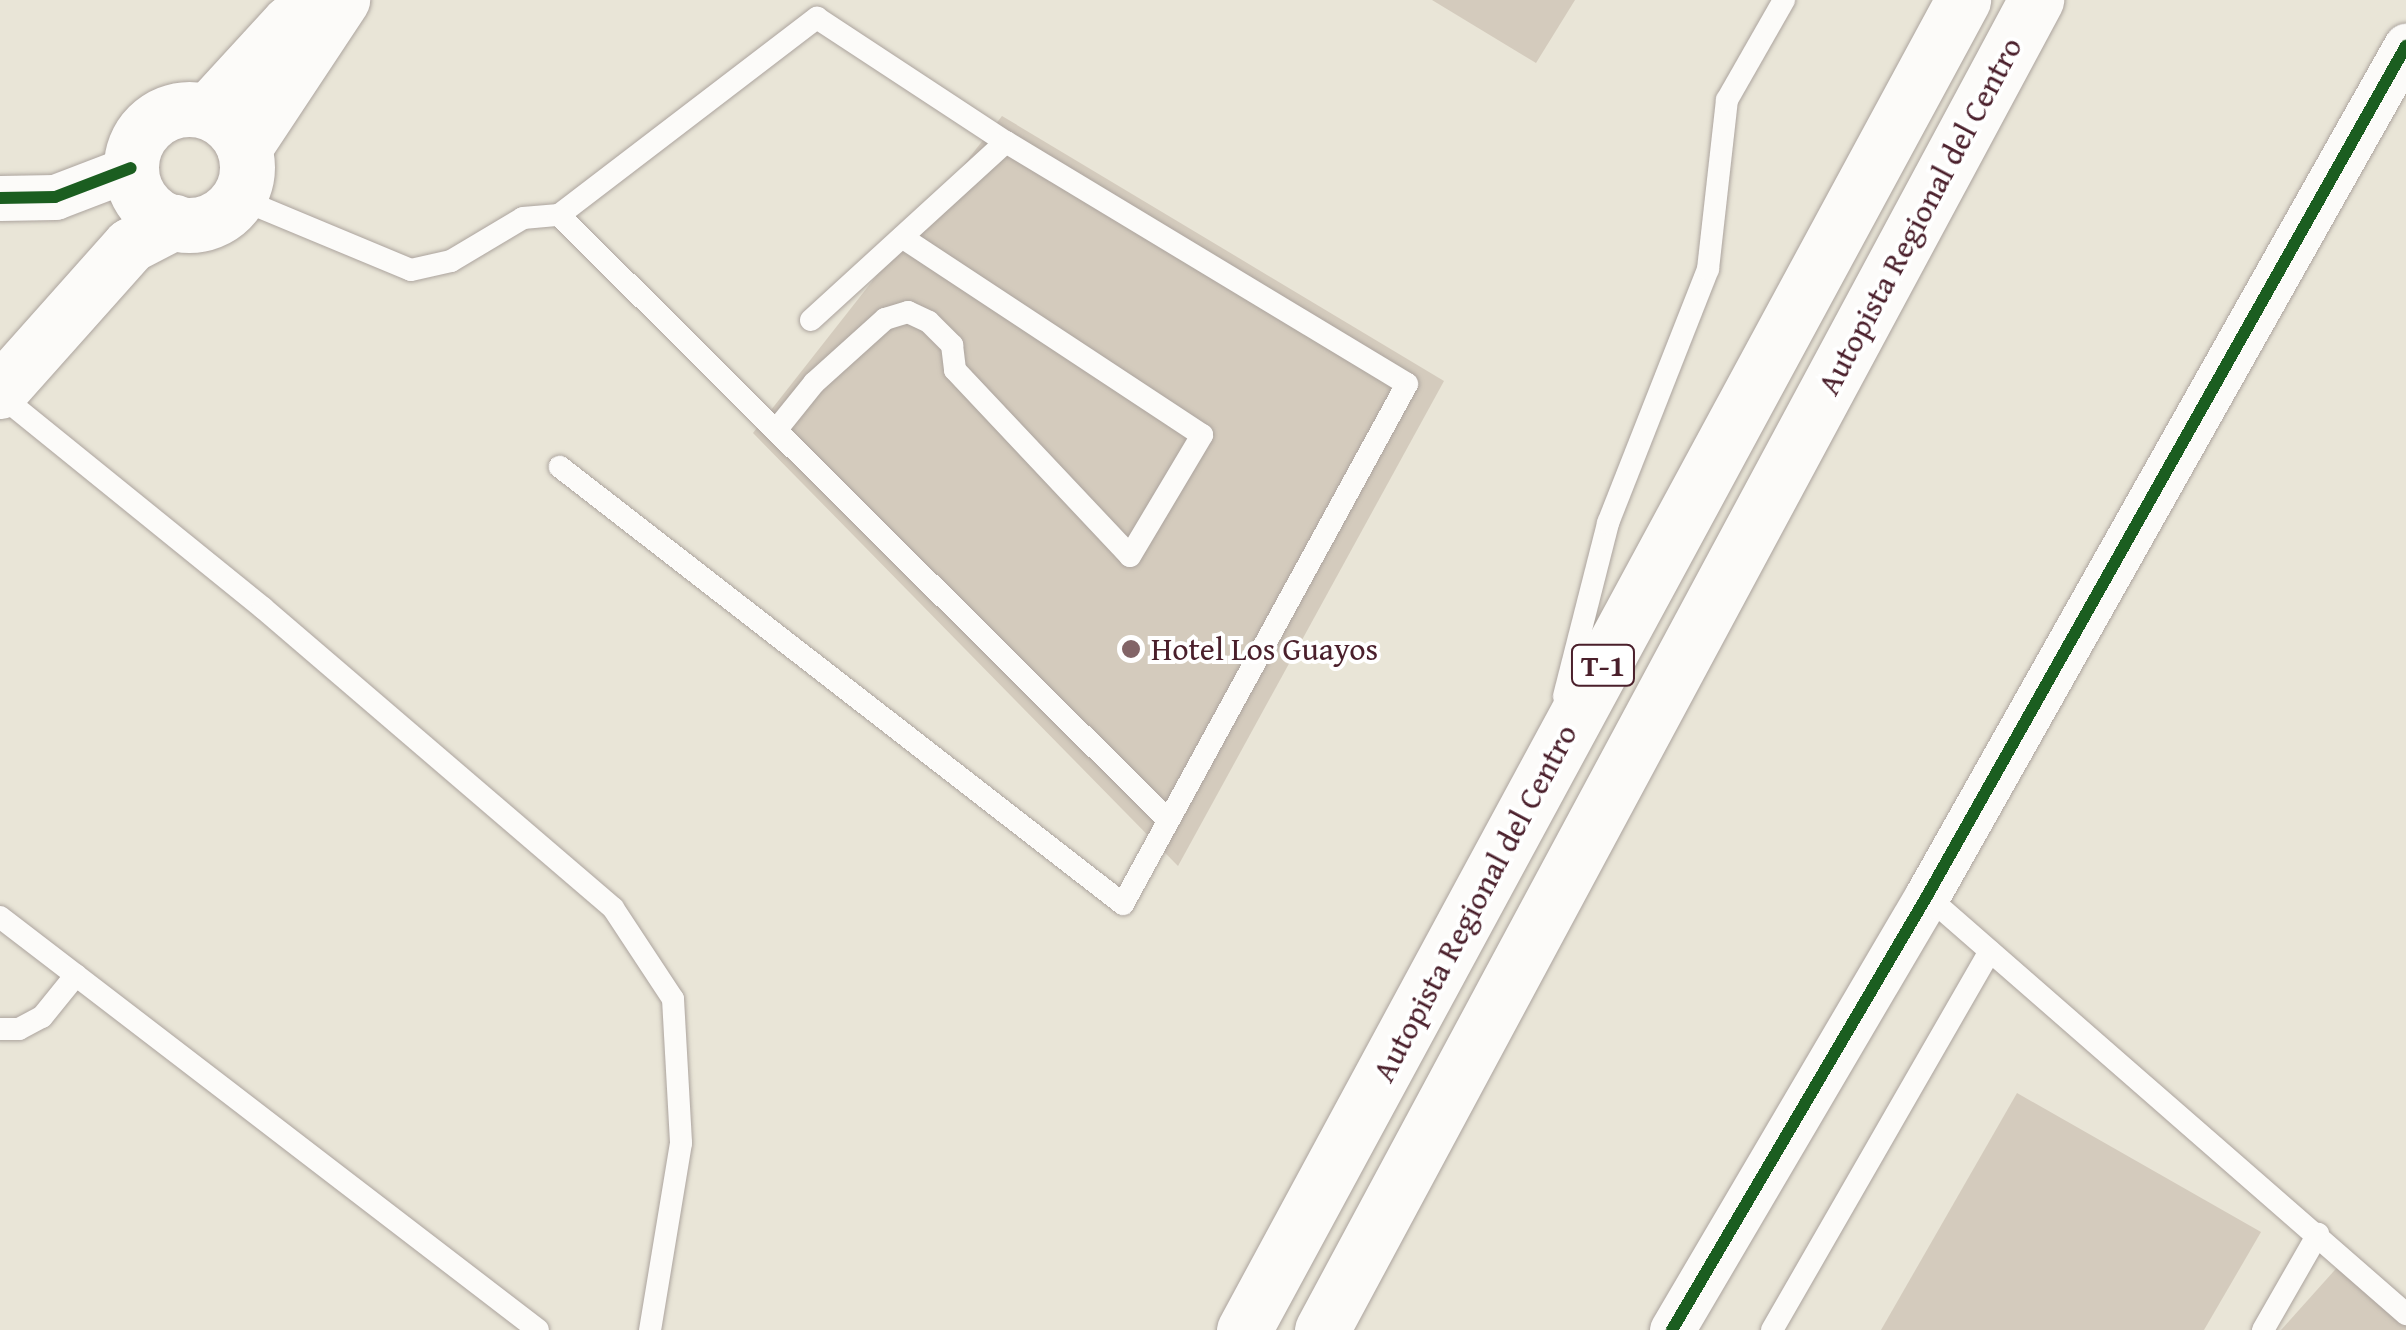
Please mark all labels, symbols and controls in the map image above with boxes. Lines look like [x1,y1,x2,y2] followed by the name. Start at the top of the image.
[1809,31,2031,401] street label: Autopista Regional del Centro
[1151,630,1378,668] place label: Hotel Los Guayos
[1120,638,1142,660] marker: Hotel Los Guayos
[1570,640,1636,690] road number: T-1
[1364,718,1586,1088] street label: Autopista Regional del Centro

